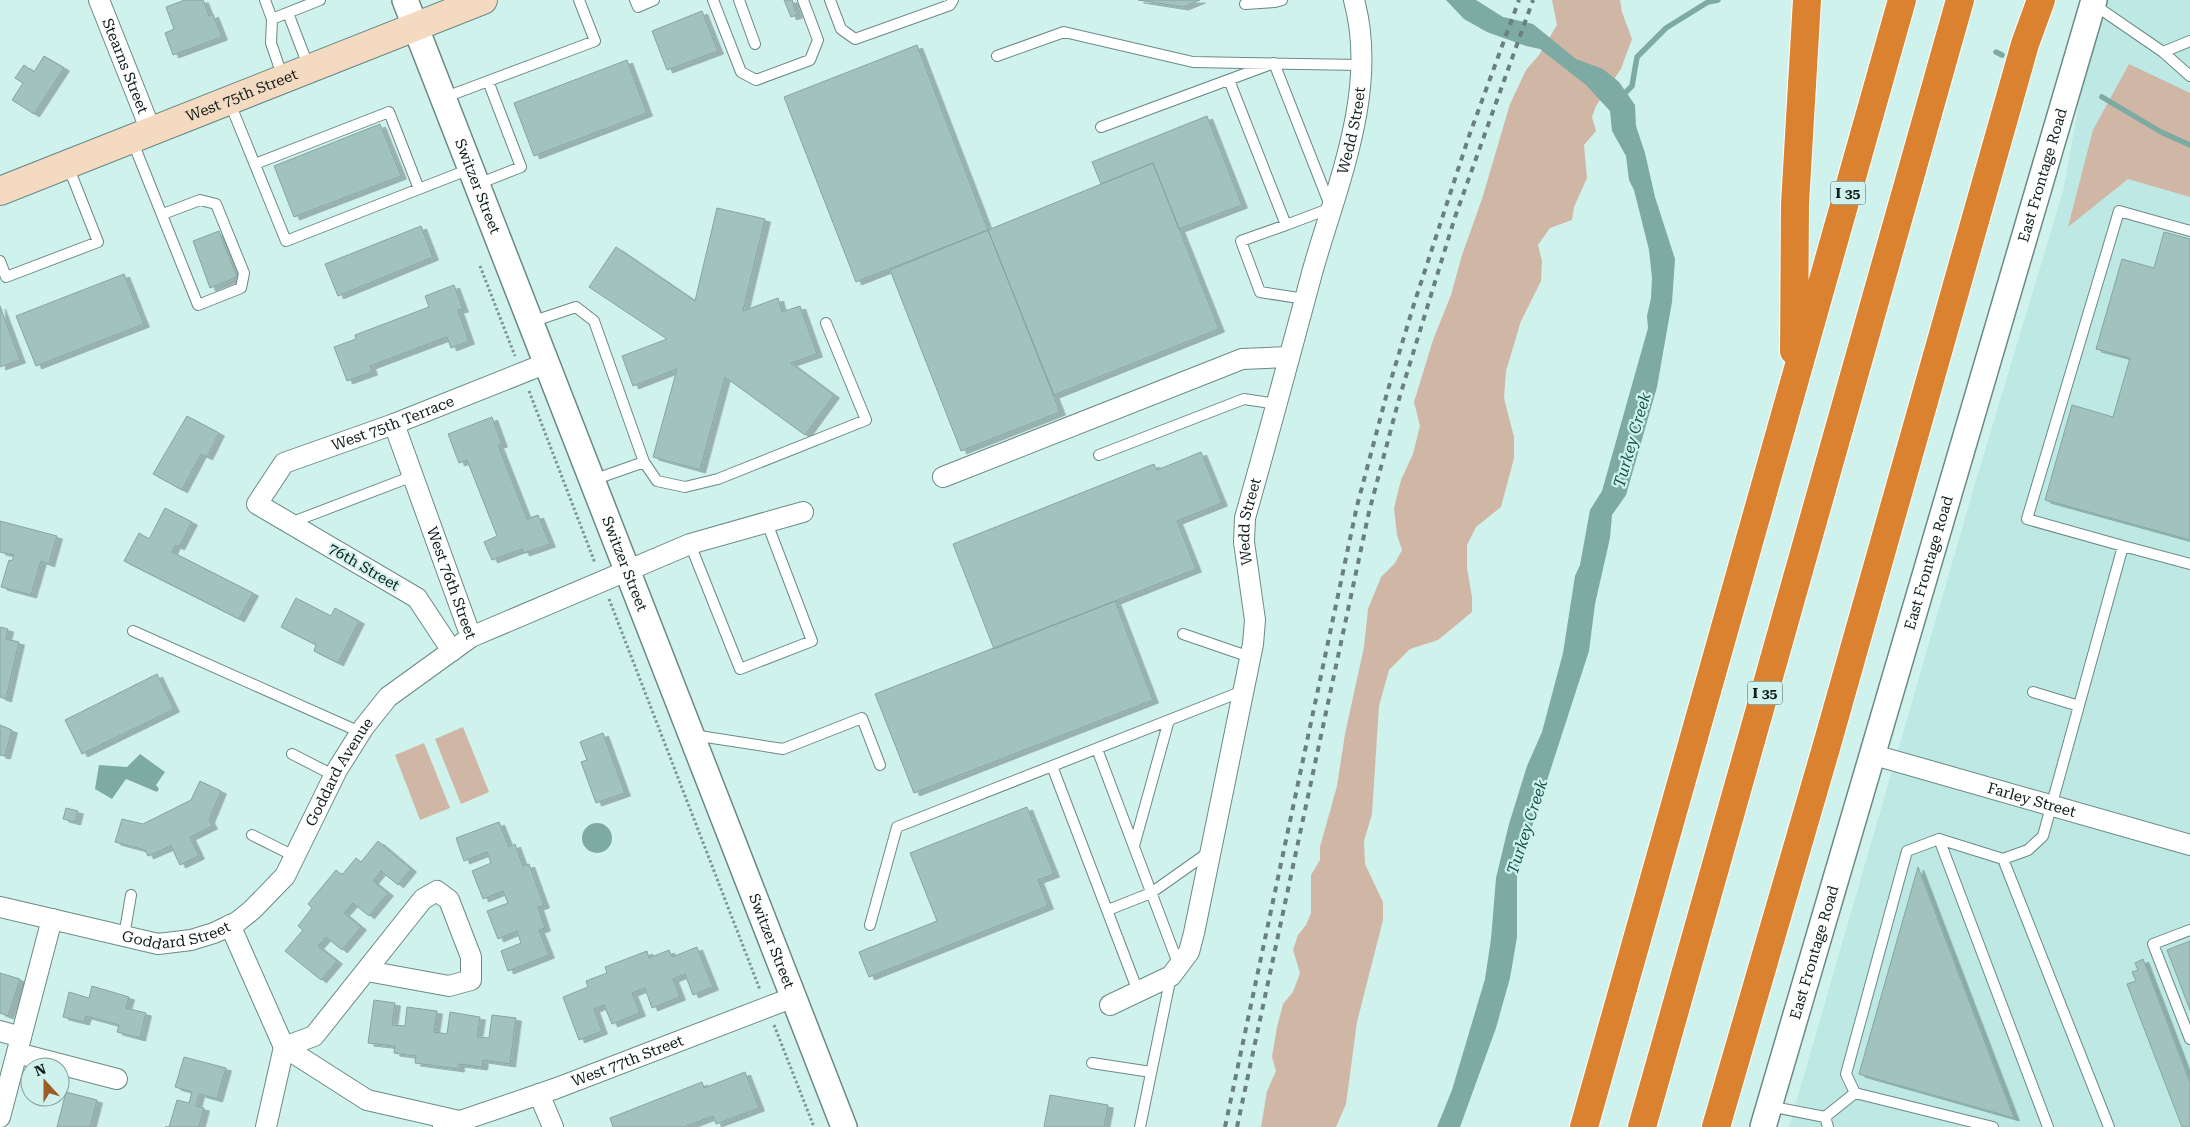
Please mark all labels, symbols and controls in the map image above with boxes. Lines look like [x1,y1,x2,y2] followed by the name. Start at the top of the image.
[98,16,152,117] street label: Stearns Street
[183,65,301,126] street label: West 75th Street
[1333,86,1369,176] street label: Wedd Street
[2014,106,2071,244] street label: East Frontage Road
[451,136,504,237] street label: Switzer Street
[1830,182,1866,204] road number: I 35
[1609,390,1655,490] water label: Turkey Creek
[329,392,457,454] street label: West 75th Terrace
[1235,475,1265,567] street label: Wedd Street
[1900,493,1957,632] street label: East Frontage Road
[598,514,651,614] street label: Switzer Street
[423,524,480,642] street label: West 76th Street
[325,539,403,595] street label: 76th Street
[1748,681,1782,704] road number: I 35
[302,714,377,829] street label: Goddard Avenue
[1503,777,1551,877] water label: Turkey Creek
[1985,779,2078,821] street label: Farley Street
[1786,883,1843,1022] street label: East Frontage Road
[745,891,798,992] street label: Switzer Street
[120,917,234,954] street label: Goddard Street
[569,1031,686,1091] street label: West 77th Street
[20,1057,70,1107] north arrow
[32,1060,48,1079] text: N

